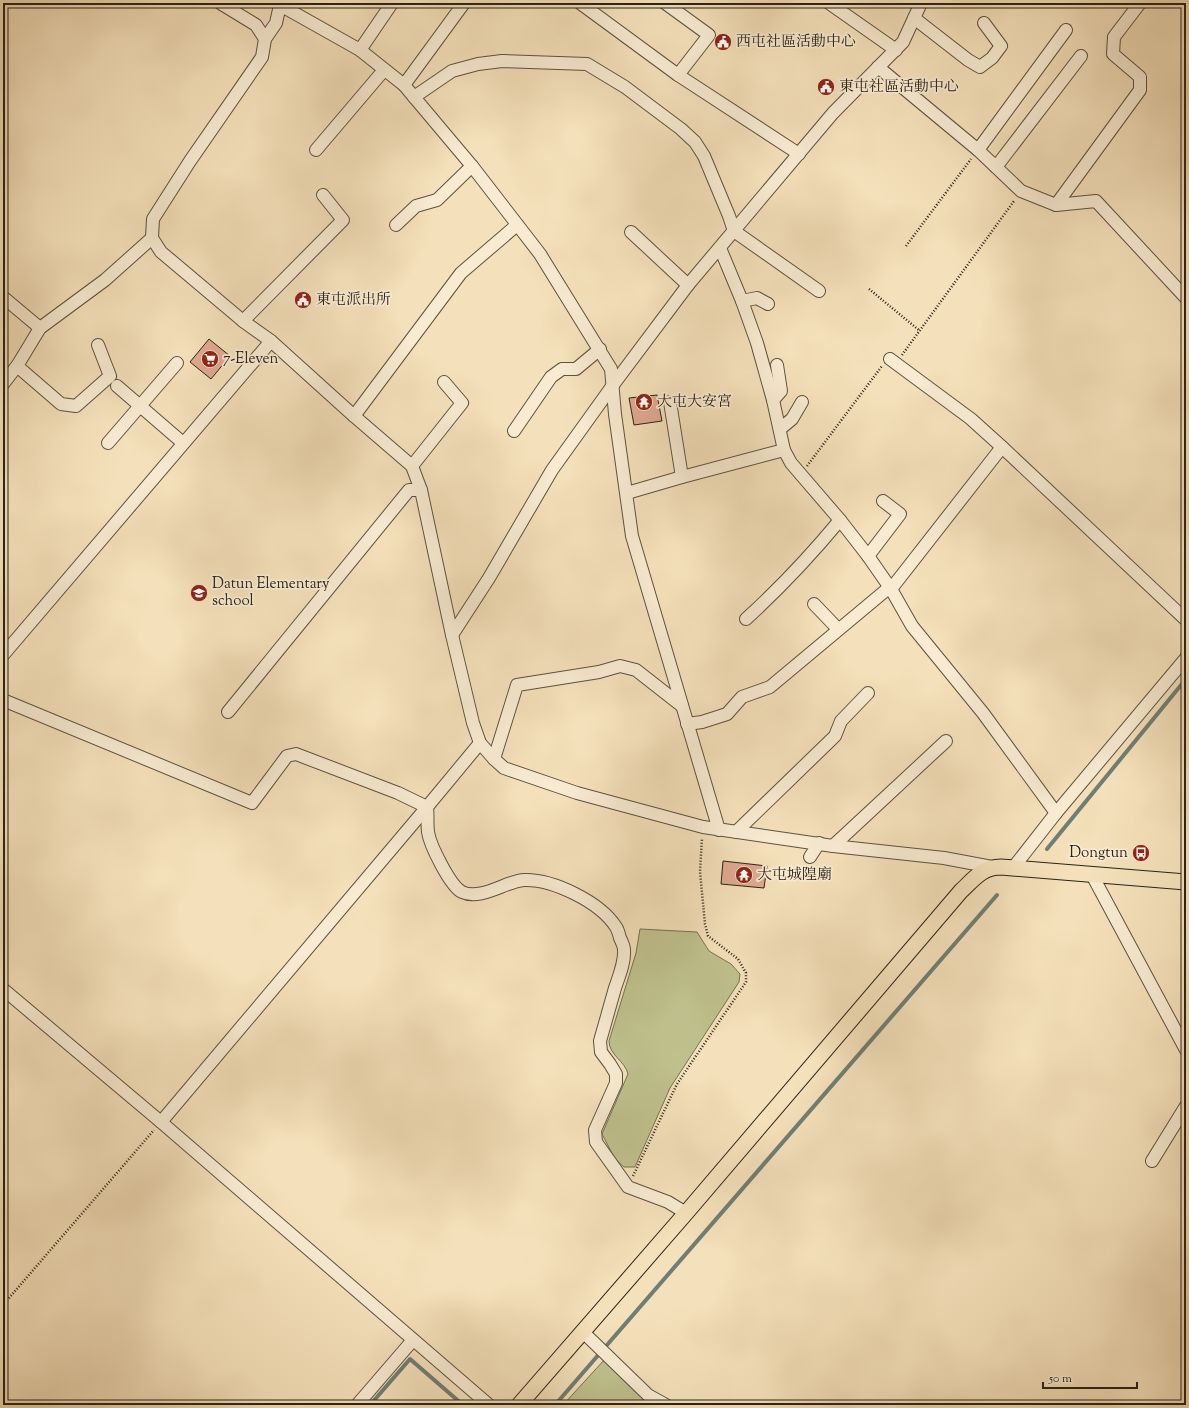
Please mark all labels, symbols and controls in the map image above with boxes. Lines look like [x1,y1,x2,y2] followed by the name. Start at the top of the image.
[713,32,733,52] public building icon: 西屯社區活動中心
[736,32,856,53] place label: 西屯社區活動中心
[816,77,836,97] public building icon: 東屯社區活動中心
[839,77,959,98] place label: 東屯社區活動中心
[293,290,313,310] public building icon: 東屯派出所
[316,290,391,311] place label: 東屯派出所
[200,349,220,369] supermarket icon: 7-Eleven
[223,349,279,370] place label: 7-Eleven
[634,392,654,412] temple icon: 大屯大安宮
[657,392,732,413] place label: 大屯大安宮
[212,574,330,612] place label: Datun Elementary school
[189,583,209,603] school or university icon: Datun Elementary school
[1069,843,1128,864] place label: Dongtun
[1131,843,1151,863] bus stop icon: Dongtun
[734,865,754,885] temple icon: 大屯城隍廟
[757,865,832,886] place label: 大屯城隍廟
[1043,1364,1137,1390] scale bar
[1048,1370,1072,1388] text: 50 m

